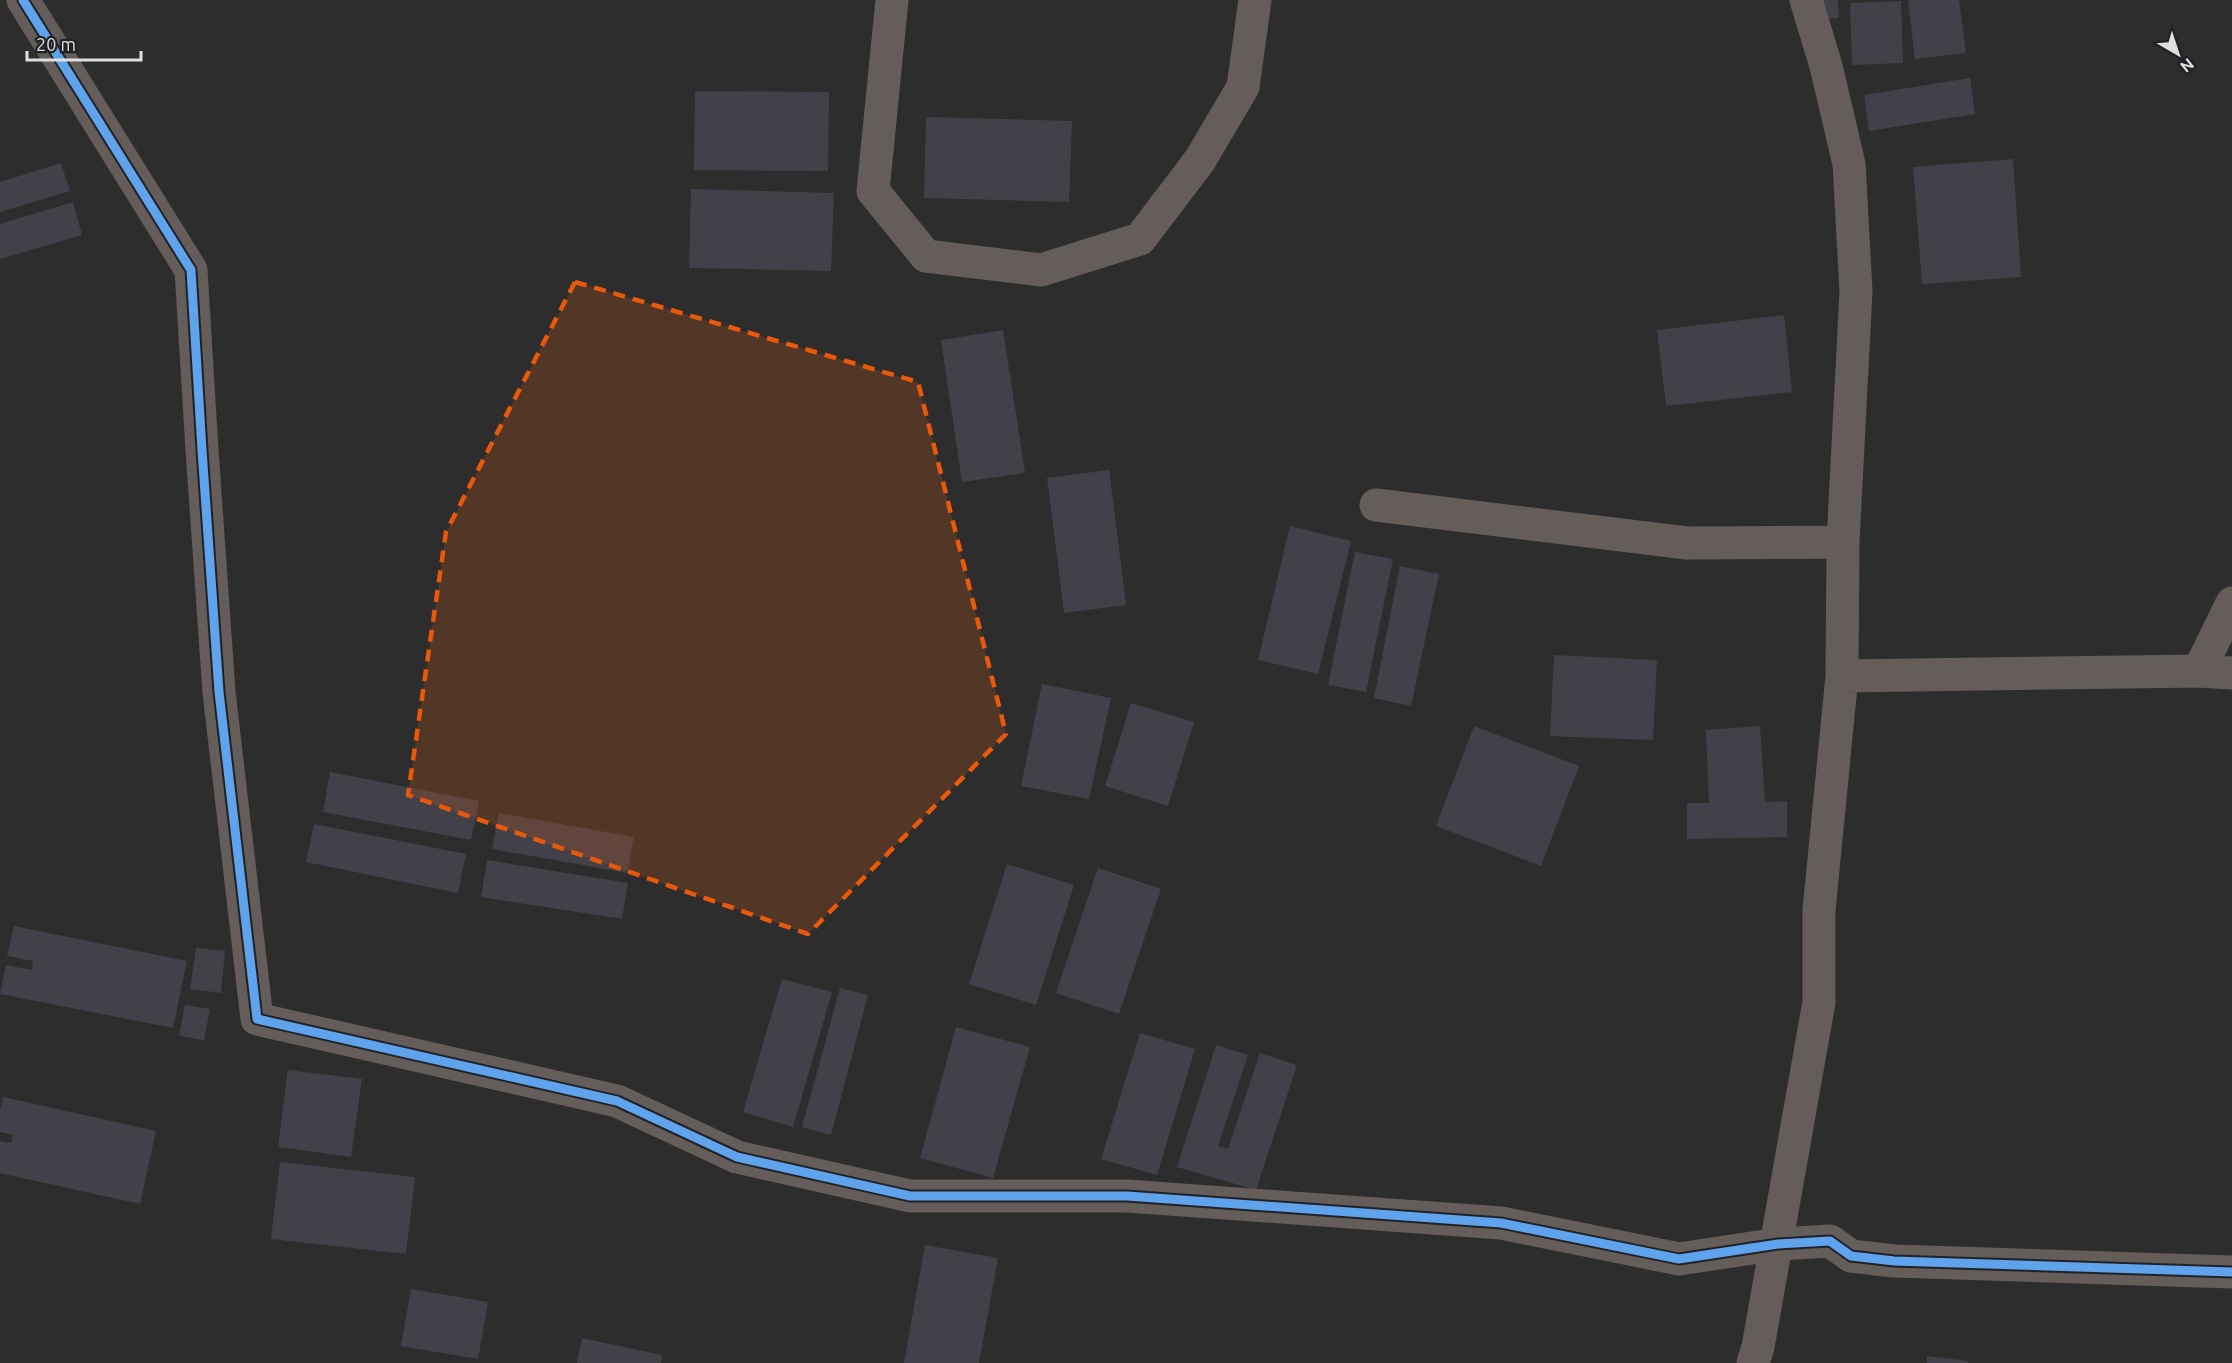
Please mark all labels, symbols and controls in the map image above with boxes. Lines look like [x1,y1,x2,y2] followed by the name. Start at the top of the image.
[27,24,141,62] scale bar
[2148,24,2208,84] north arrow
[36,34,76,54] text: 20 m
[2177,55,2198,76] text: N

